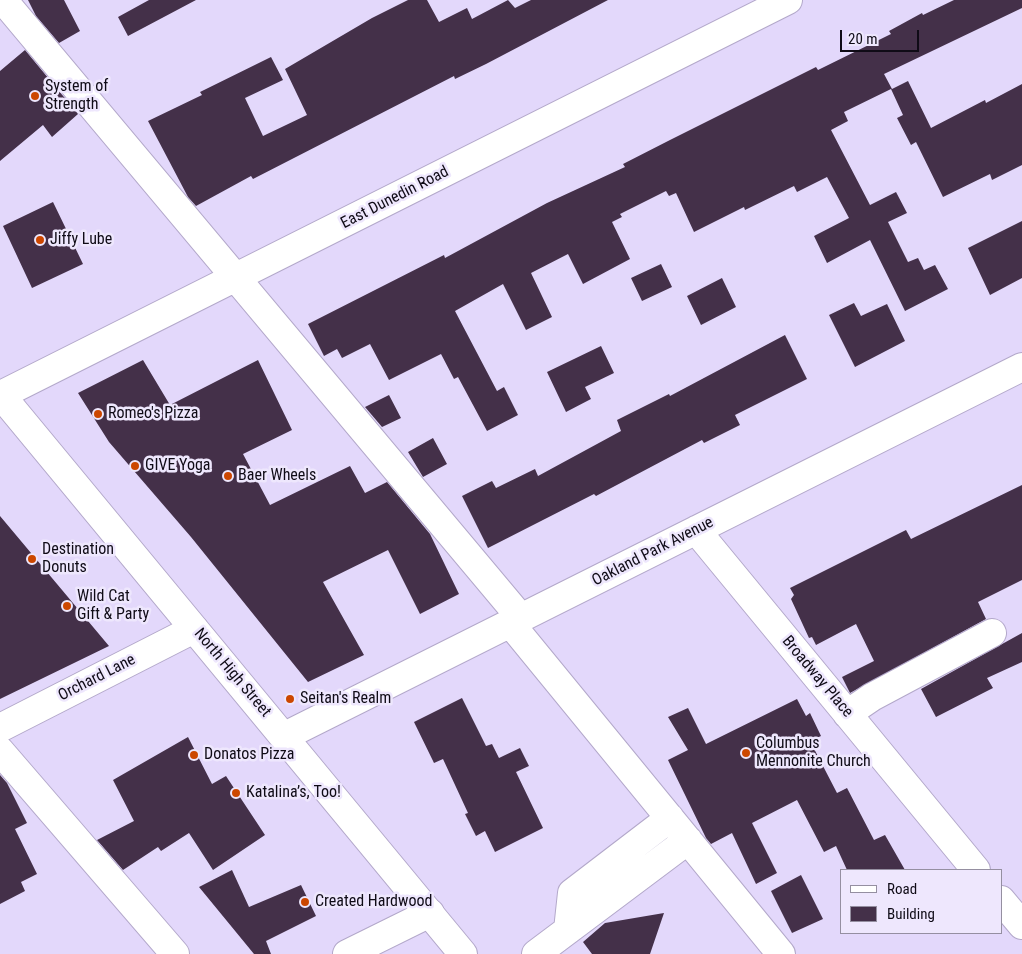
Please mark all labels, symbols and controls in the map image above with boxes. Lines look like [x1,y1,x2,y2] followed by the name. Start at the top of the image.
[842,20,921,52] scale bar
[848,30,878,48] text: 20 m
[45,77,108,115] place label: System of Strength
[29,90,41,102] marker: System of Strength
[338,163,452,233] street label: East Dunedin Road
[50,230,112,250] place label: Jiffy Lube
[34,234,46,246] marker: Jiffy Lube
[108,404,198,424] place label: Romeo's Pizza
[92,408,104,420] marker: Romeo's Pizza
[145,456,211,476] place label: GIVE Yoga
[129,460,141,472] marker: GIVE Yoga
[238,466,316,486] place label: Baer Wheels
[222,470,234,482] marker: Baer Wheels
[589,513,717,591] street label: Oakland Park Avenue
[42,540,114,578] place label: Destination Donuts
[26,553,38,565] marker: Destination Donuts
[77,587,149,625] place label: Wild Cat Gift & Party
[61,600,73,612] marker: Wild Cat Gift & Party
[189,625,275,721] street label: North High Street
[777,632,857,722] street label: Broadway Place
[55,650,139,706] street label: Orchard Lane
[300,689,391,709] place label: Seitan's Realm
[284,693,296,705] marker: Seitan's Realm
[756,734,871,772] place label: Columbus Mennonite Church
[204,745,294,765] place label: Donatos Pizza
[740,747,752,759] marker: Columbus Mennonite Church
[188,749,200,761] marker: Donatos Pizza
[246,783,341,803] place label: Katalina’s, Too!
[230,787,242,799] marker: Katalina’s, Too!
[840,869,1002,934] legend
[887,880,917,898] text: Road
[315,892,432,912] place label: Created Hardwood
[299,896,311,908] marker: Created Hardwood
[887,905,935,923] text: Building

